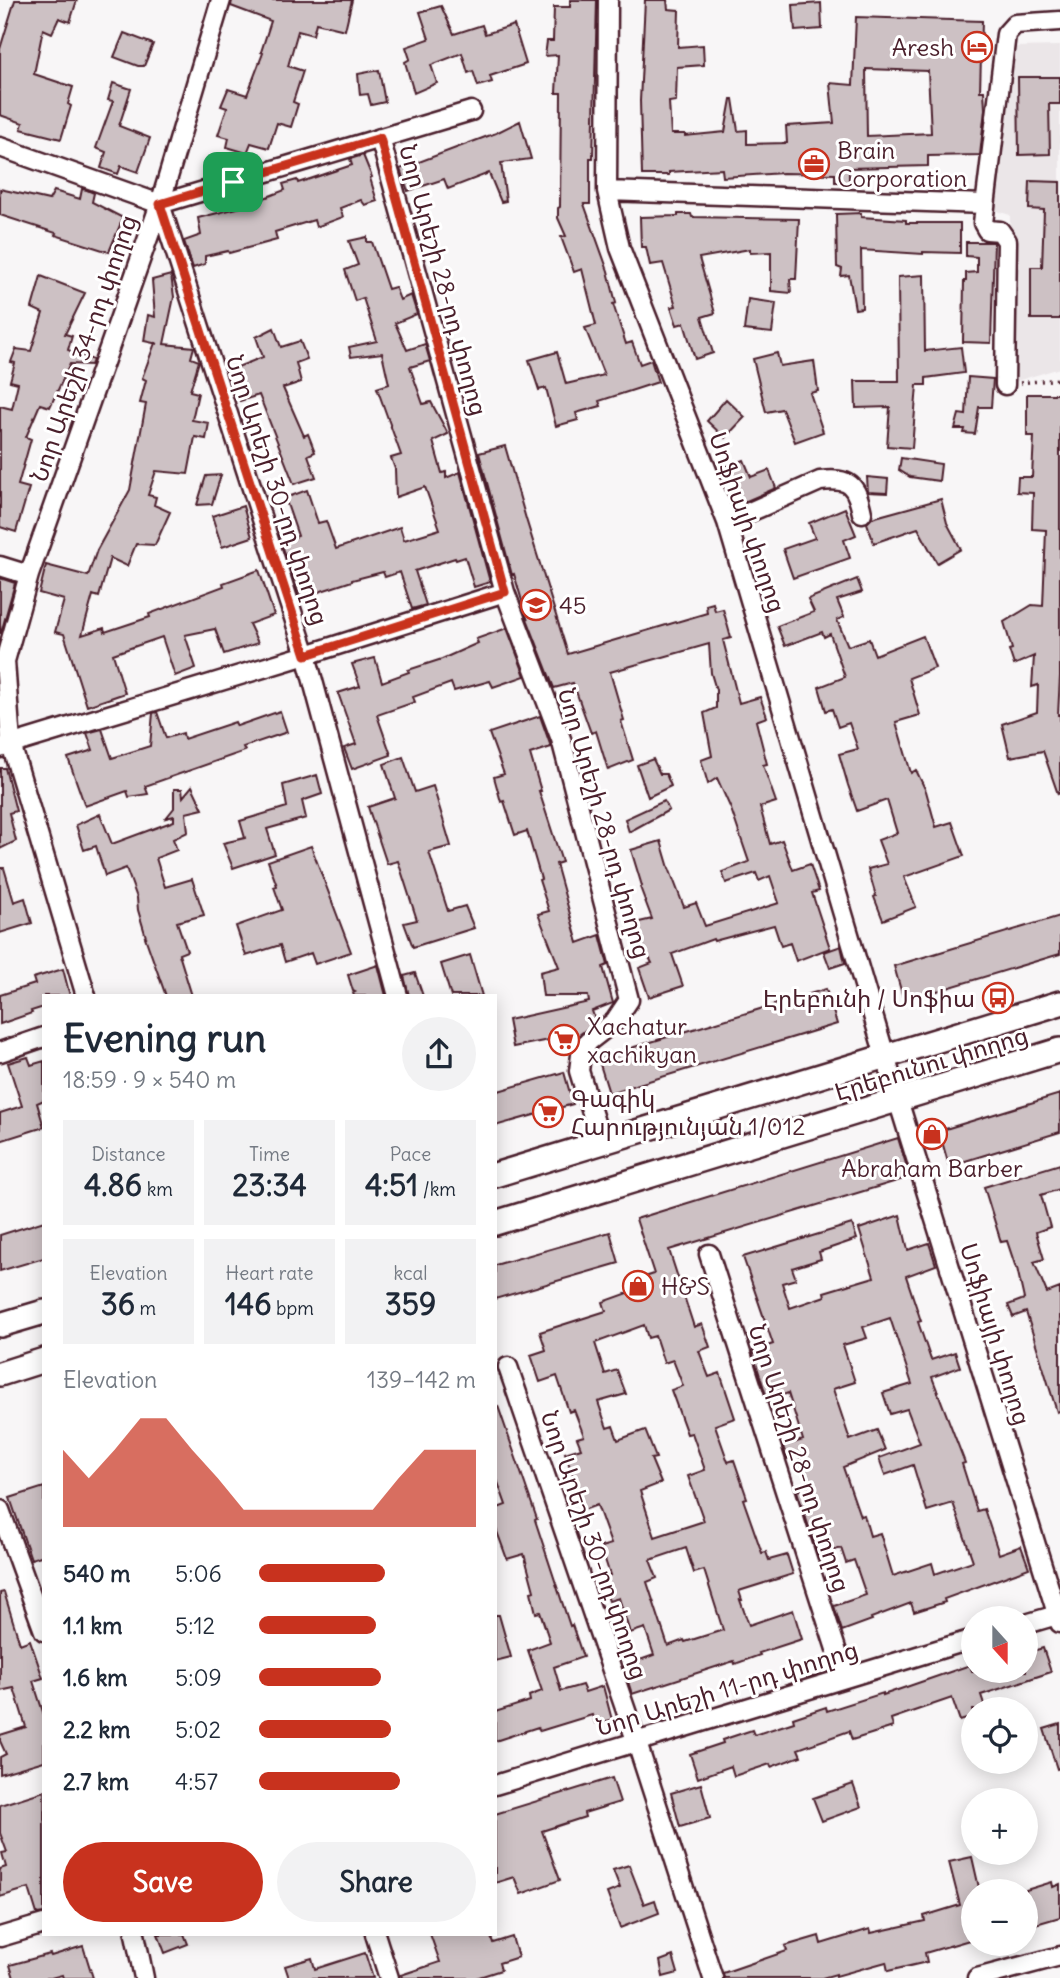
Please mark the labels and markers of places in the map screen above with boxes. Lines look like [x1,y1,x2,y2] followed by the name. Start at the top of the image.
[960,30,994,64] hotel icon: Aresh
[892,32,954,62] place label: Aresh
[837,135,967,193] place label: Brain Corporation
[797,147,831,181] office icon: Brain Corporation
[203,152,263,212] pin
[519,588,553,622] school or university icon: 45
[559,590,587,620] place label: 45
[981,981,1015,1015] bus stop icon: Էրեբունի / Սոֆիա
[763,983,975,1013] place label: Էրեբունի / Սոֆիա
[587,1011,697,1069] place label: Xachatur xachikyan
[547,1023,581,1057] supermarket icon: Xachatur xachikyan
[571,1083,805,1141] place label: Գագիկ Հարությունյան 1/012
[531,1095,565,1129] supermarket icon: Գագիկ Հարությունյան 1/012
[915,1117,949,1151] shop icon: Abraham Barber
[841,1153,1023,1183] place label: Abraham Barber
[621,1269,655,1303] shop icon: H&S
[661,1271,710,1301] place label: H&S

